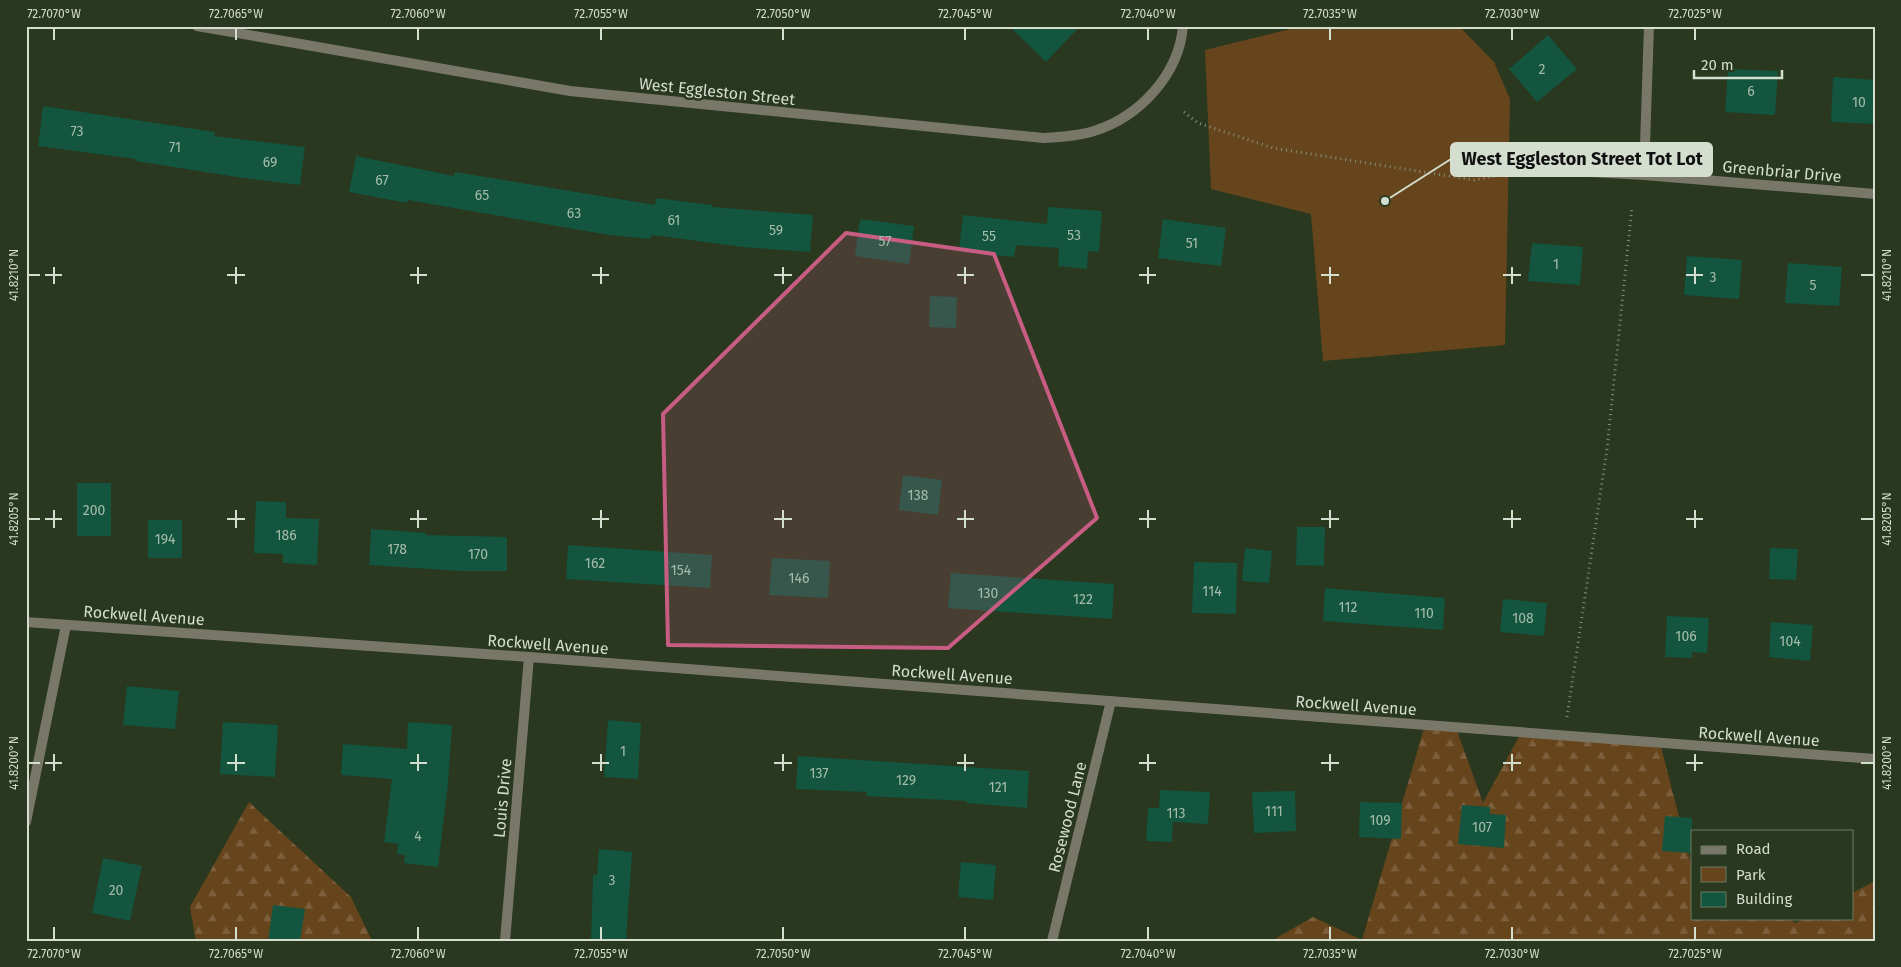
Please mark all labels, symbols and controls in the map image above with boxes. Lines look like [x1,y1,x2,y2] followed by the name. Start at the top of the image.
[27,7,81,21] text: 72.7070°W
[209,7,263,21] text: 72.7065°W
[390,7,446,21] text: 72.7060°W
[574,7,628,21] text: 72.7055°W
[756,7,810,21] text: 72.7050°W
[938,7,992,21] text: 72.7045°W
[1120,7,1176,21] text: 72.7040°W
[1303,7,1357,21] text: 72.7035°W
[1485,7,1539,21] text: 72.7030°W
[1668,7,1722,21] text: 72.7025°W
[1694,48,1781,80] scale bar
[1701,56,1734,74] text: 20 m
[1539,61,1546,78] house number: 2
[638,74,796,109] street label: West Eggleston Street
[1747,83,1755,100] house number: 6
[1852,94,1866,111] house number: 10
[70,123,84,140] house number: 73
[169,139,181,156] house number: 71
[1451,143,1712,176] callout: West Eggleston Street Tot Lot
[1461,148,1704,170] text: West Eggleston Street Tot Lot
[263,154,277,171] house number: 69
[1722,157,1842,186] street label: Greenbriar Drive
[375,172,389,189] house number: 67
[475,187,489,204] house number: 65
[567,205,581,222] house number: 63
[668,212,680,229] house number: 61
[769,222,783,239] house number: 59
[1067,227,1081,244] house number: 53
[982,228,996,245] house number: 55
[879,233,891,250] house number: 57
[1186,235,1198,252] house number: 51
[7,249,21,301] text: 41.8210°N
[1880,249,1894,301] text: 41.8210°N
[1553,256,1559,273] house number: 1
[1710,269,1717,286] house number: 3
[1809,277,1817,294] house number: 5
[908,487,929,504] house number: 138
[7,492,21,546] text: 41.8205°N
[1880,492,1894,546] text: 41.8205°N
[83,502,105,519] house number: 200
[275,527,297,544] house number: 186
[155,531,176,548] house number: 194
[387,541,407,558] house number: 178
[468,546,488,563] house number: 170
[585,555,605,572] house number: 162
[671,562,692,579] house number: 154
[789,570,809,587] house number: 146
[1202,583,1222,600] house number: 114
[978,585,999,602] house number: 130
[1073,591,1093,608] house number: 122
[1339,599,1357,616] house number: 112
[83,602,205,629] street label: Rockwell Avenue
[1414,605,1434,622] house number: 110
[1512,610,1534,627] house number: 108
[1675,628,1697,645] house number: 106
[487,631,609,658] street label: Rockwell Avenue
[1779,633,1801,650] house number: 104
[891,661,1013,688] street label: Rockwell Avenue
[1295,692,1417,719] street label: Rockwell Avenue
[1698,723,1820,750] street label: Rockwell Avenue
[7,736,21,790] text: 41.8200°N
[1880,736,1894,790] text: 41.8200°N
[620,743,626,760] house number: 1
[490,757,515,839] street label: Louis Drive
[1045,760,1090,875] street label: Rosewood Lane
[809,765,829,782] house number: 137
[896,772,916,789] house number: 129
[989,779,1007,796] house number: 121
[1265,803,1283,820] house number: 111
[1167,805,1185,822] house number: 113
[1369,812,1391,829] house number: 109
[1472,819,1492,836] house number: 107
[414,828,422,845] house number: 4
[1691,830,1854,920] legend
[1736,840,1771,858] text: Road
[1736,866,1766,884] text: Park
[609,872,616,889] house number: 3
[109,882,124,899] house number: 20
[1736,890,1792,908] text: Building
[27,947,81,961] text: 72.7070°W
[209,947,263,961] text: 72.7065°W
[390,947,446,961] text: 72.7060°W
[574,947,628,961] text: 72.7055°W
[756,947,810,961] text: 72.7050°W
[938,947,992,961] text: 72.7045°W
[1120,947,1176,961] text: 72.7040°W
[1303,947,1357,961] text: 72.7035°W
[1485,947,1539,961] text: 72.7030°W
[1668,947,1722,961] text: 72.7025°W

